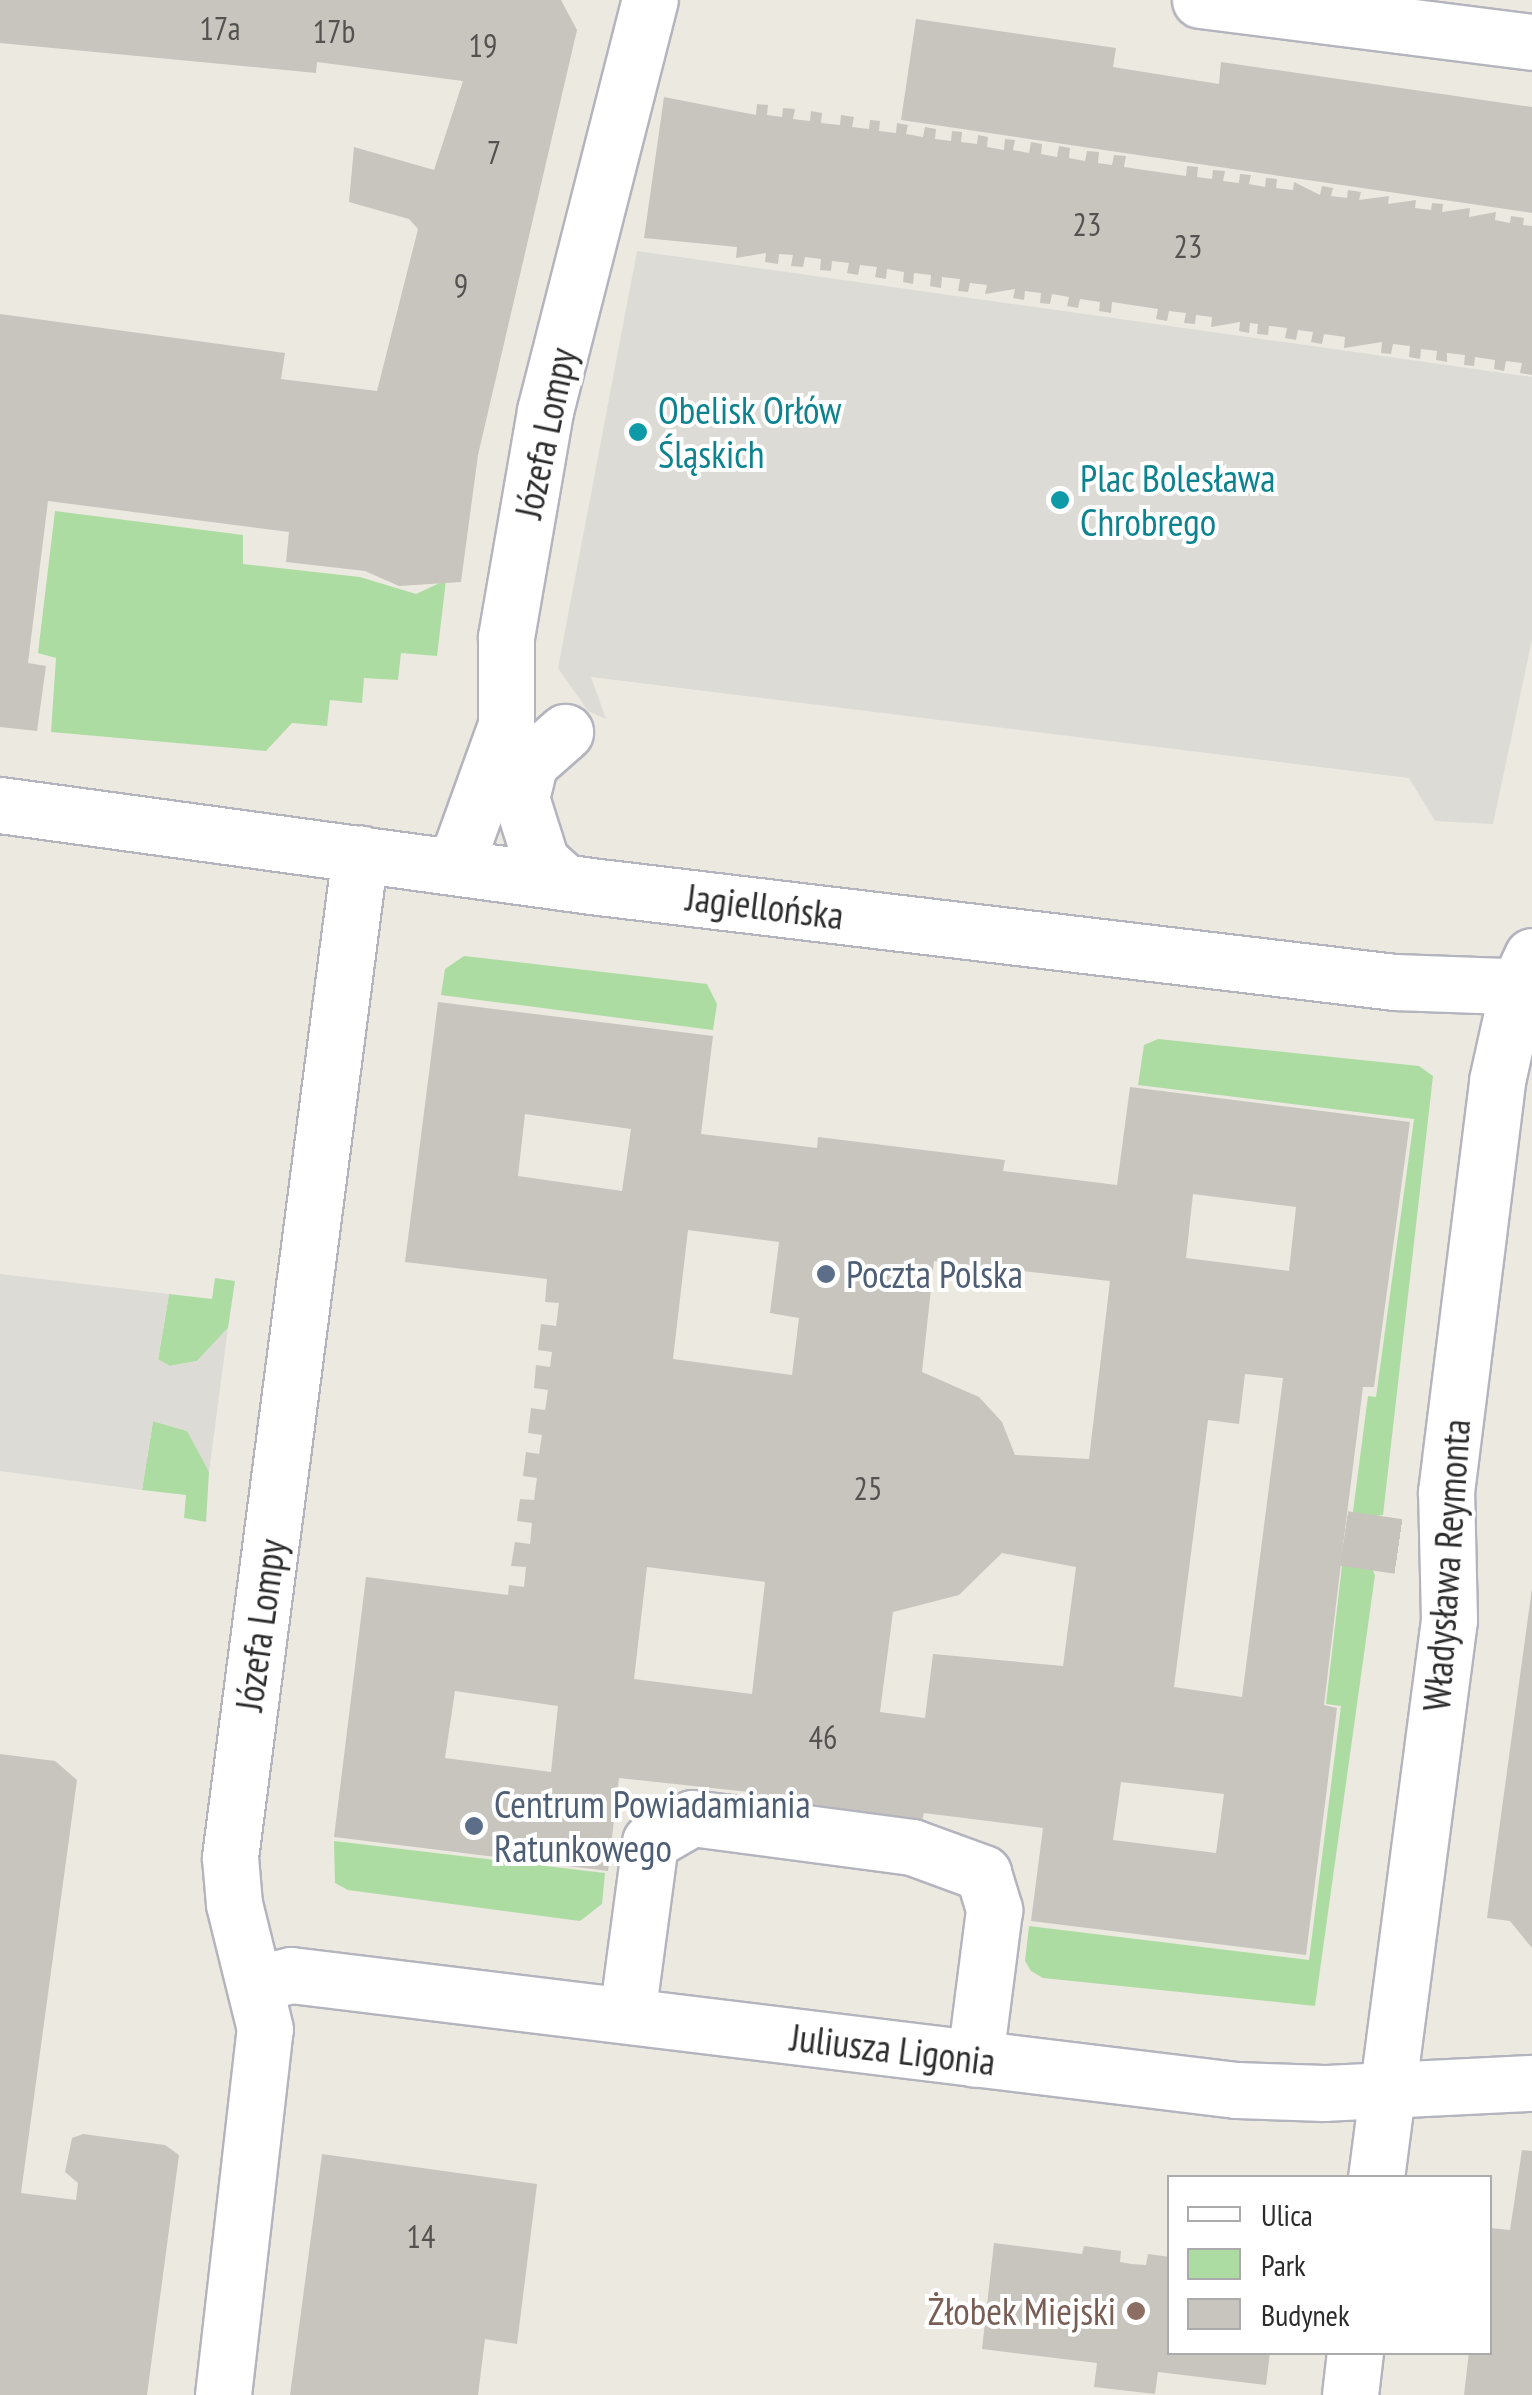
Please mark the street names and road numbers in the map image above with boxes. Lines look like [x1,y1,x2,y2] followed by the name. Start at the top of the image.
[505,344,585,522] street label: Józefa Lompy
[684,874,846,938] street label: Jagiellońska
[1413,1417,1479,1713] street label: Władysława Reymonta
[225,1536,295,1714] street label: Józefa Lompy
[788,2014,998,2084] street label: Juliusza Ligonia

